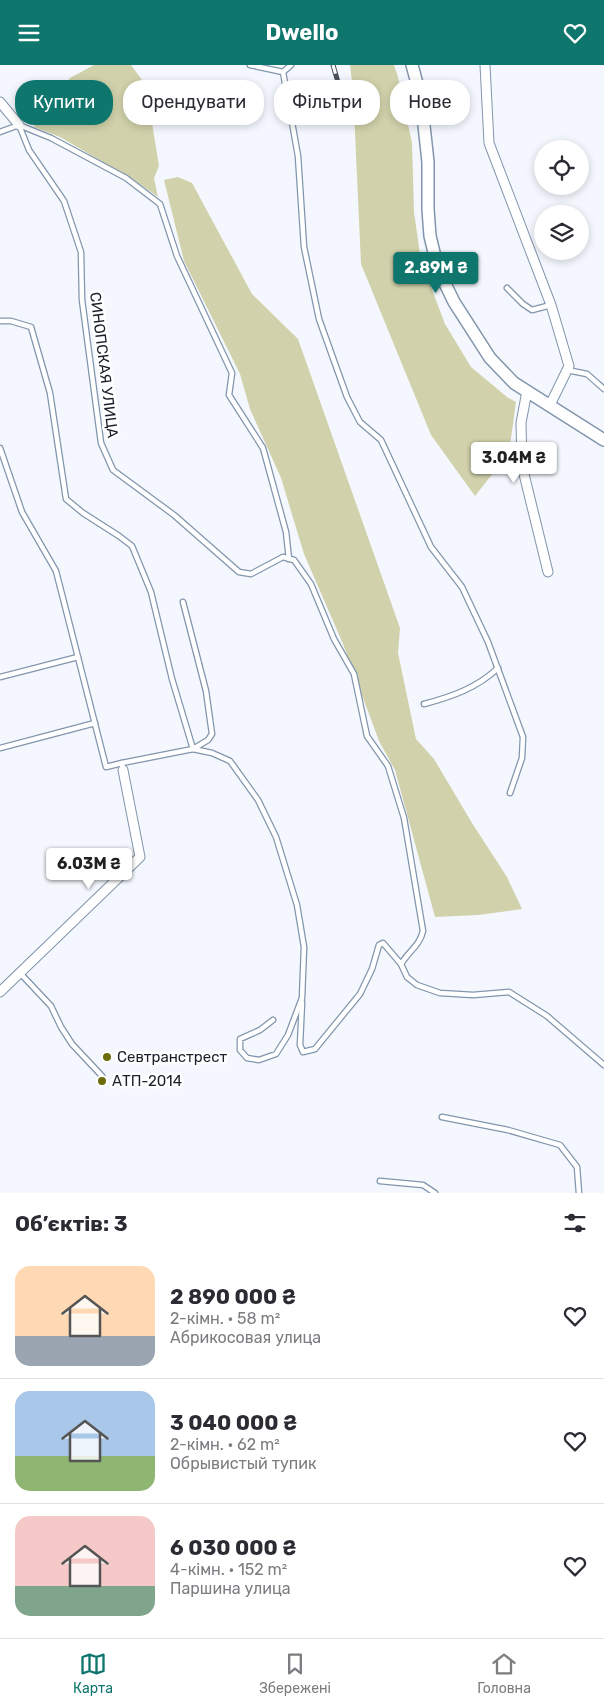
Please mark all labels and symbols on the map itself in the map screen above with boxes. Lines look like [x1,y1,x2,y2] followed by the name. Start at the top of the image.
[390,251,482,294] pin: 2.89M ₴
[86,291,122,439] street label: СИНОПСКАЯ УЛИЦА
[468,441,560,484] pin: 3.04M ₴
[43,847,135,890] pin: 6.03M ₴
[117,1048,227,1066] place label: Севтранстрест
[101,1051,113,1063] marker: Севтранстрест
[112,1072,182,1090] place label: АТП-2014
[96,1075,108,1087] marker: АТП-2014

